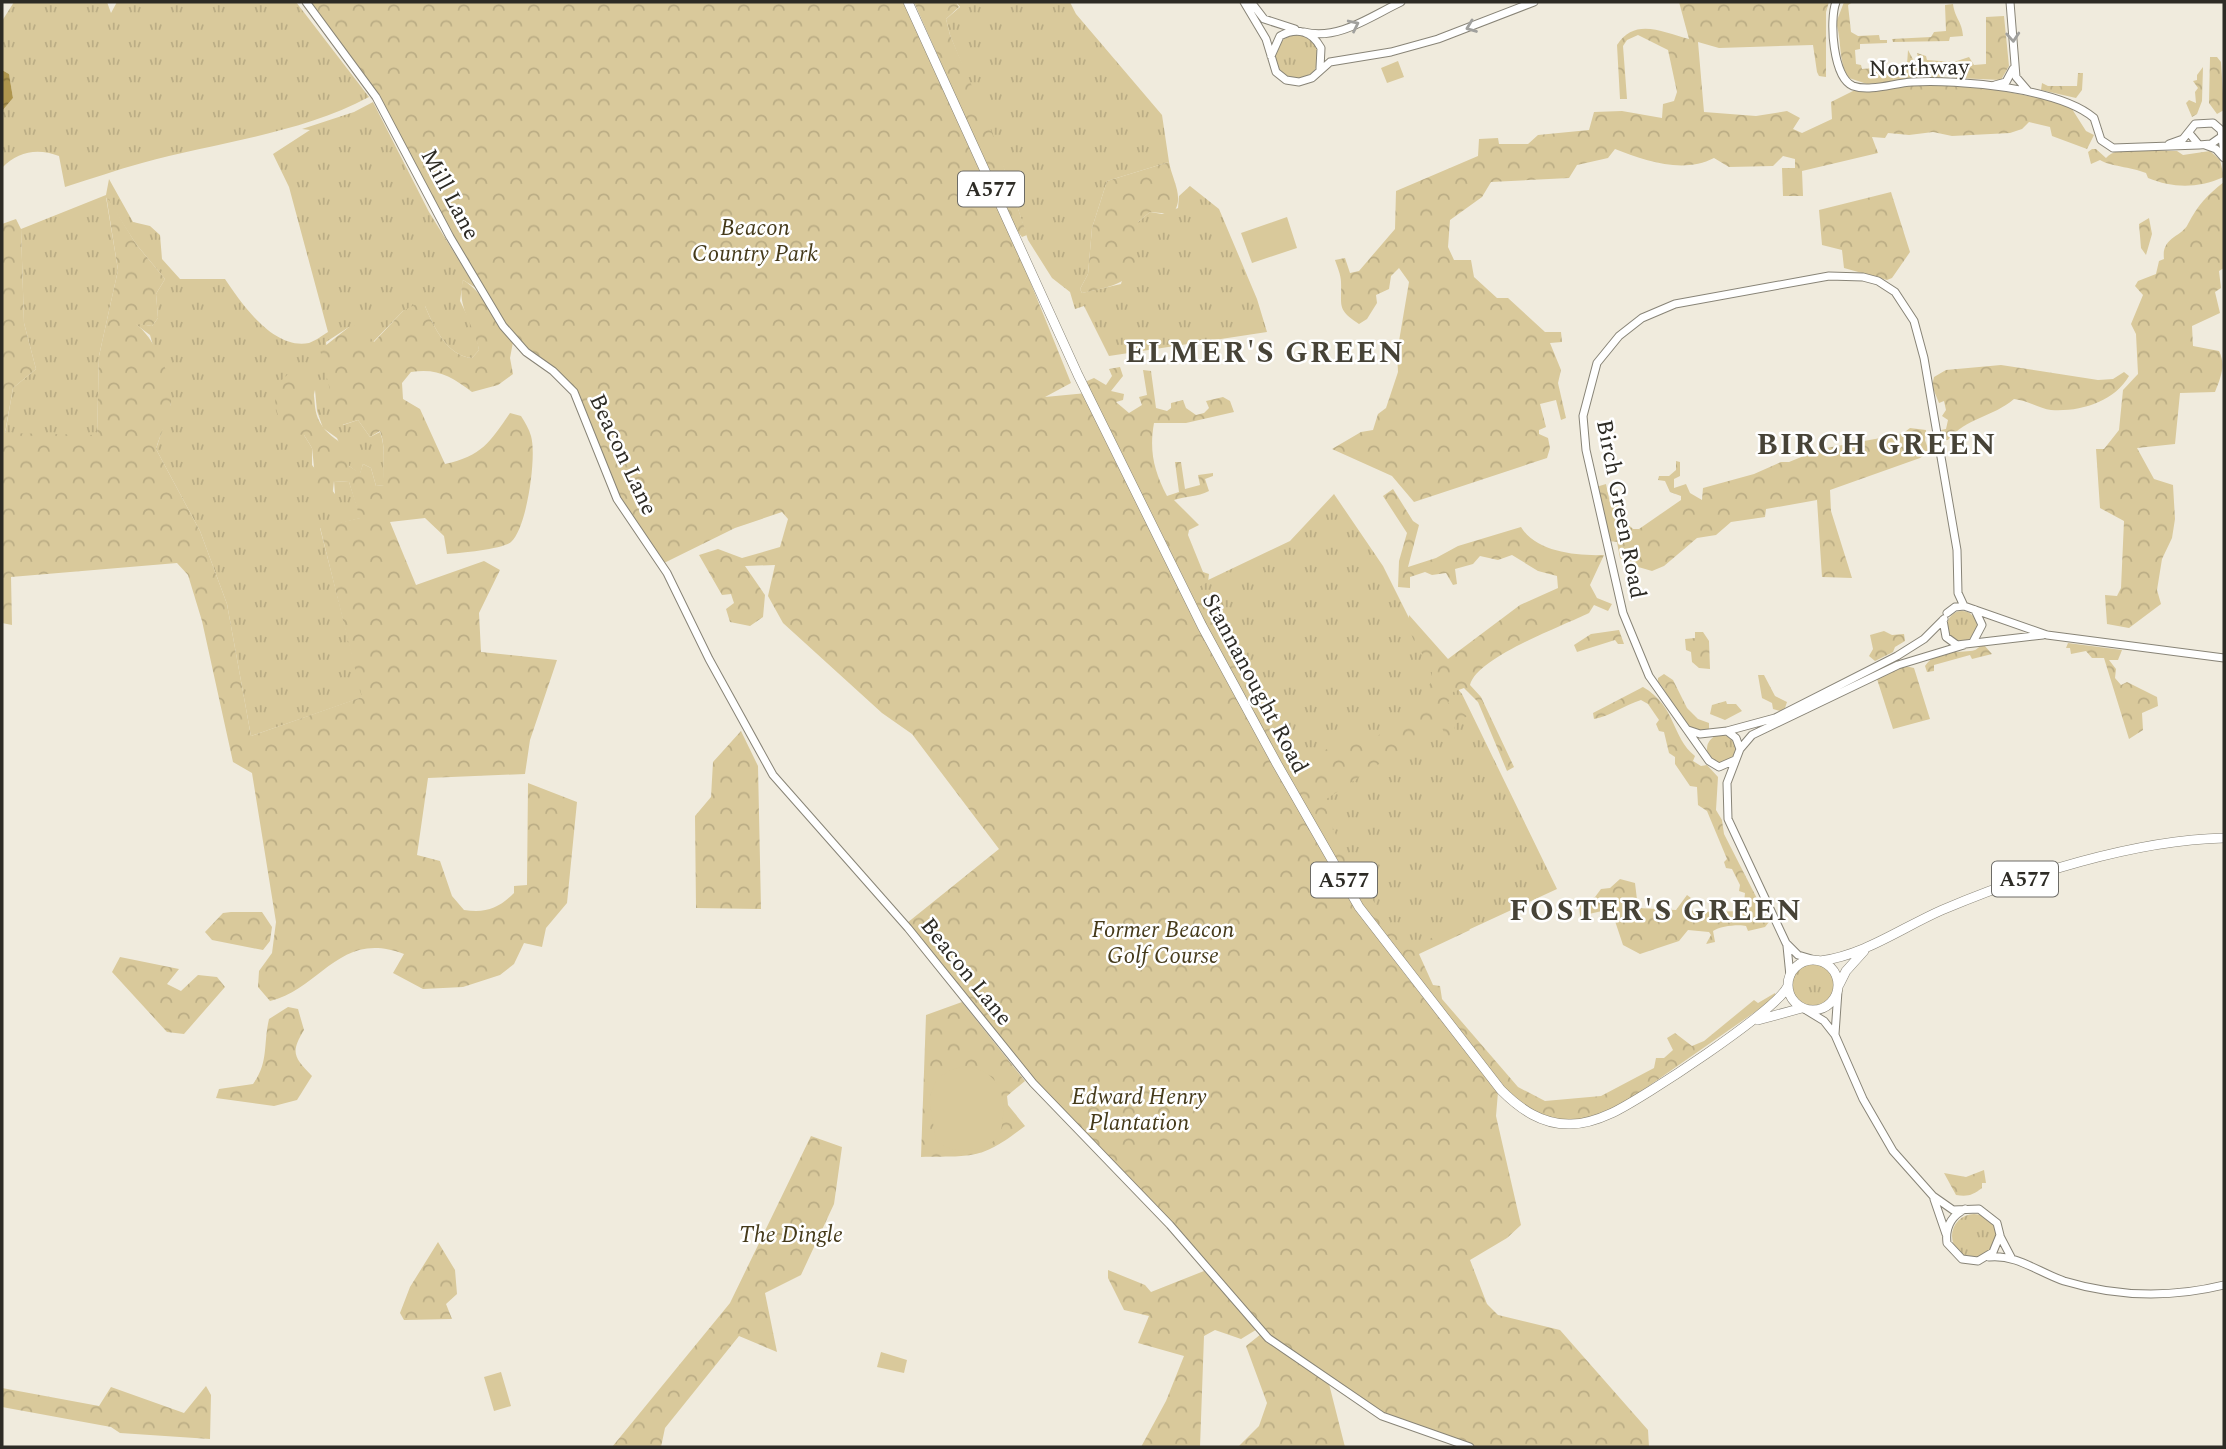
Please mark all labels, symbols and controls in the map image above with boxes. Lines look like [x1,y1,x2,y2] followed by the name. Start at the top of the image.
[1347,19,1359,33] one-way arrow
[1466,19,1478,33] one-way arrow
[2005,32,2020,43] one-way arrow
[1868,50,1971,87] street label: Northway
[411,143,488,247] street label: Mill Lane
[958,172,1024,206] road number: A577
[692,211,818,272] park label: Beacon Country Park
[1125,330,1405,376] district label: ELMER'S GREEN
[579,388,666,521] street label: Beacon Lane
[1586,417,1655,602] street label: Birch Green Road
[1757,422,1997,468] district label: BIRCH GREEN
[1192,587,1317,780] street label: Stannanought Road
[1311,862,1377,898] road number: A577
[1992,862,2058,896] road number: A577
[1509,888,1803,934] district label: FOSTER'S GREEN
[911,910,1021,1034] street label: Beacon Lane
[1092,913,1234,974] park label: Former Beacon Golf Course
[1071,1080,1207,1141] park label: Edward Henry Plantation
[739,1218,843,1253] park label: The Dingle

